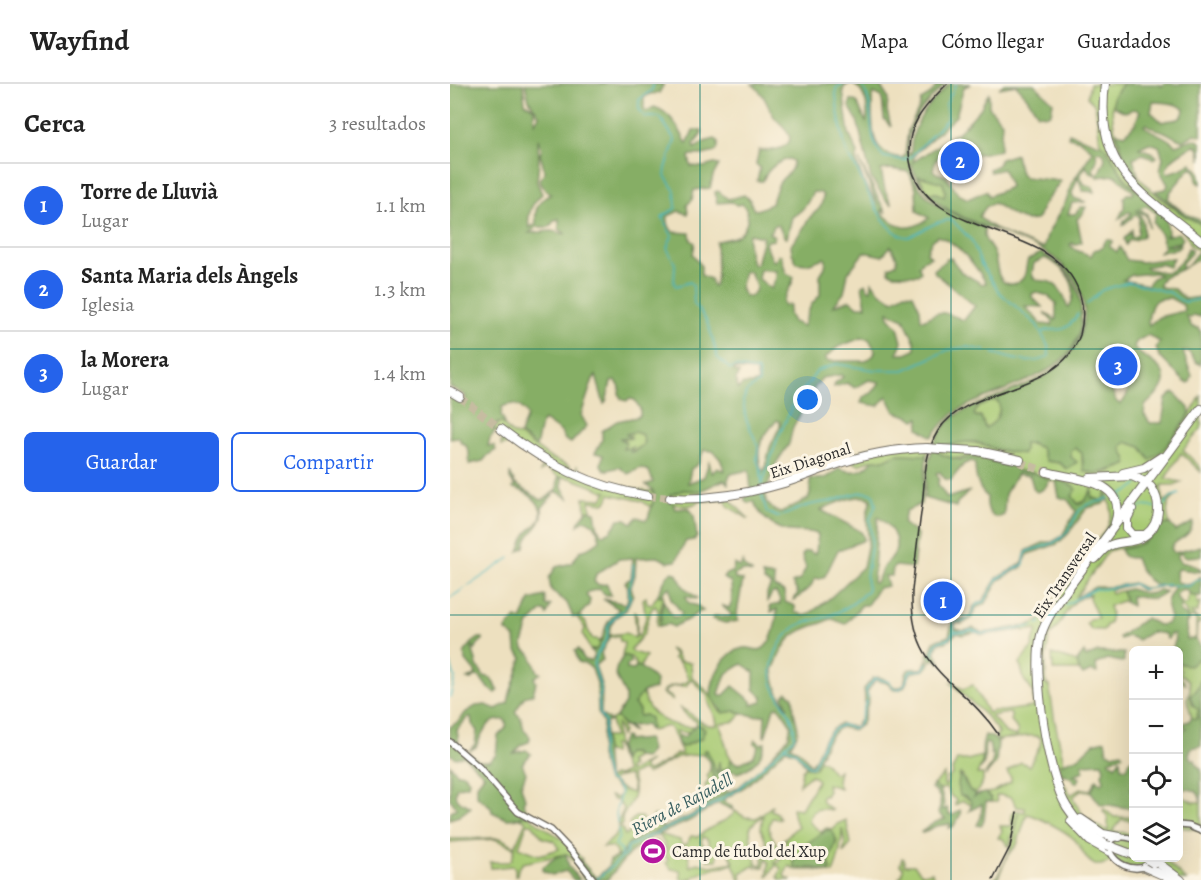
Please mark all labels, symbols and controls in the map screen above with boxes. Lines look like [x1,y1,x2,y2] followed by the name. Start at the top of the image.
[30,22,129,60] text: Wayfind
[860,27,908,55] text: Mapa
[941,27,1044,55] text: Cómo llegar
[1077,27,1171,55] text: Guardados
[24,106,86,141] text: Cerca
[329,110,426,137] text: 3 resultados
[940,138,980,184] pin: 2
[81,177,218,207] text: Torre de Lluvià
[40,192,47,219] text: 1
[376,192,426,219] text: 1.1 km
[81,207,129,234] text: Lugar
[81,261,298,291] text: Santa Maria dels Àngels
[39,276,48,303] text: 2
[374,276,426,303] text: 1.3 km
[81,291,135,318] text: Iglesia
[1098,344,1138,388] pin: 3
[81,345,169,375] text: la Morera
[39,360,48,387] text: 3
[373,360,426,387] text: 1.4 km
[81,375,129,402] text: Lugar
[793,385,822,414] your location
[24,432,219,492] button: Guardar
[231,432,426,492] button: Compartir
[767,438,854,484] street label: Eix Diagonal
[1028,528,1102,623] street label: Eix Transversal
[924,578,962,624] pin: 1
[1129,646,1183,862] map controls
[1129,646,1183,700] button: +
[1129,700,1183,754] button: −
[1129,754,1183,808] button: locate
[627,767,737,841] water label: Riera de Rajadell
[1129,808,1183,862] button: layers
[638,836,668,866] sports icon: Camp de futbol del Xup
[672,841,826,863] place label: Camp de futbol del Xup

